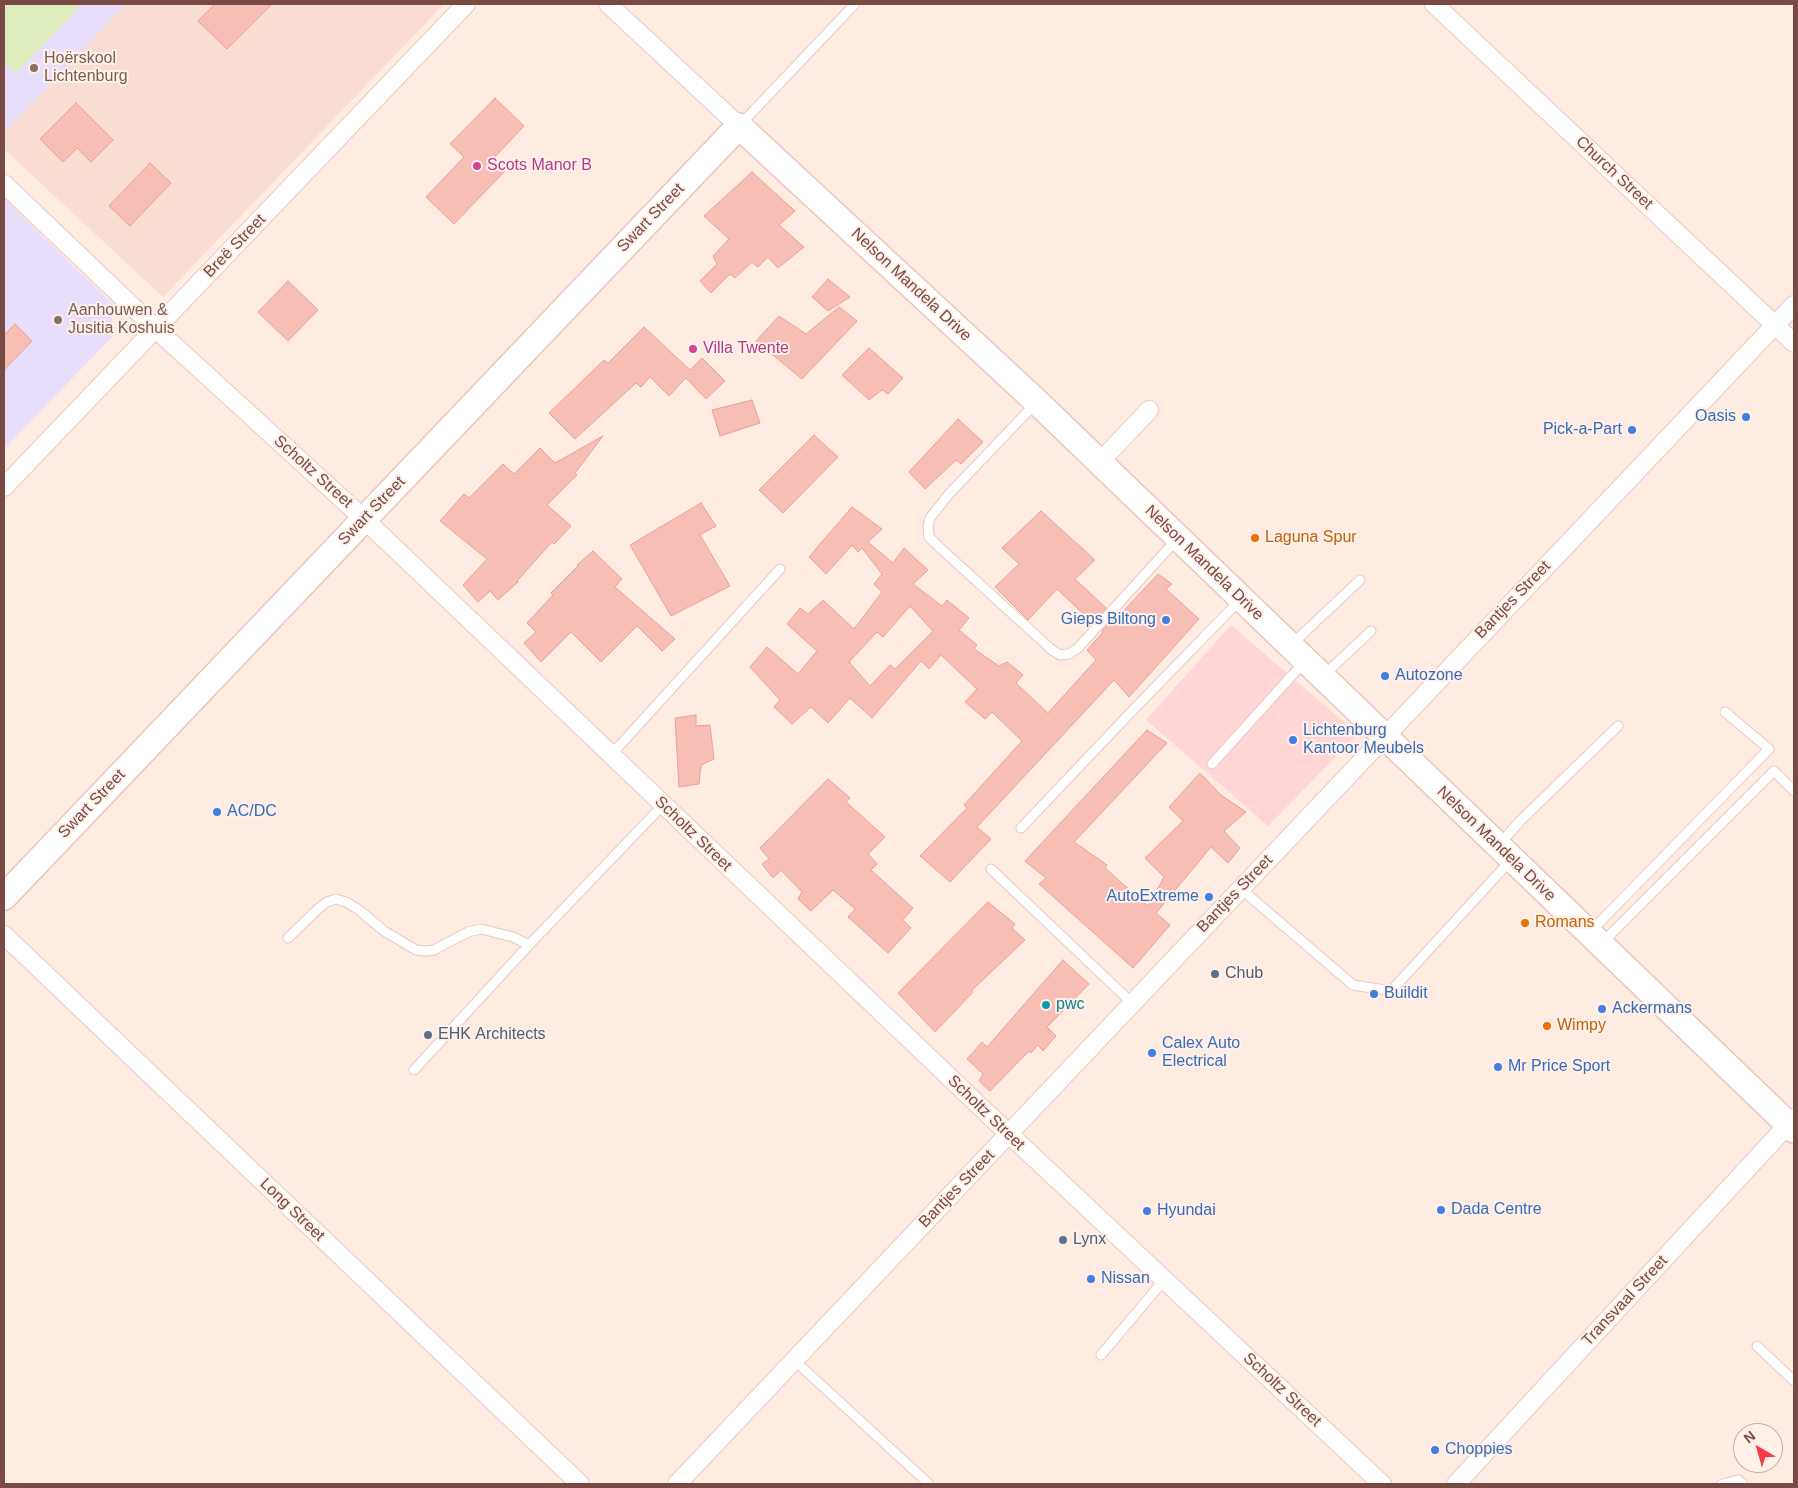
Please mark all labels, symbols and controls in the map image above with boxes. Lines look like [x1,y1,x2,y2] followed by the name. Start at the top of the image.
[44,49,128,87] place label: Hoërskool Lichtenburg
[28,62,40,74] marker: Hoërskool Lichtenburg
[1571,132,1657,214] street label: Church Street
[487,156,592,176] place label: Scots Manor B
[471,160,483,172] marker: Scots Manor B
[614,180,688,256] street label: Swart Street
[200,210,270,282] street label: Breë Street
[847,224,975,346] street label: Nelson Mandela Drive
[68,301,175,339] place label: Aanhouwen & Jusitia Koshuis
[52,314,64,326] marker: Aanhouwen & Jusitia Koshuis
[703,339,789,359] place label: Villa Twente
[687,343,699,355] marker: Villa Twente
[1695,407,1736,427] place label: Oasis
[1740,411,1752,423] marker: Oasis
[1543,420,1622,440] place label: Pick-a-Part
[1626,424,1638,436] marker: Pick-a-Part
[270,432,356,512] street label: Scholtz Street
[335,473,409,549] street label: Swart Street
[1141,501,1267,625] street label: Nelson Mandela Drive
[1265,528,1357,548] place label: Laguna Spur
[1249,532,1261,544] marker: Laguna Spur
[1471,557,1555,643] street label: Bantjes Street
[1061,610,1156,630] place label: Gieps Biltong
[1160,614,1172,626] marker: Gieps Biltong
[1395,666,1463,686] place label: Autozone
[1379,670,1391,682] marker: Autozone
[1303,721,1424,759] place label: Lichtenburg Kantoor Meubels
[1287,734,1299,746] marker: Lichtenburg Kantoor Meubels
[55,766,129,842] street label: Swart Street
[1433,782,1559,906] street label: Nelson Mandela Drive
[651,792,735,876] street label: Scholtz Street
[227,802,277,822] place label: AC/DC
[211,806,223,818] marker: AC/DC
[1193,851,1277,937] street label: Bantjes Street
[1107,887,1199,907] place label: AutoExtreme
[1203,891,1215,903] marker: AutoExtreme
[1535,913,1595,933] place label: Romans
[1519,917,1531,929] marker: Romans
[1225,964,1263,984] place label: Chub
[1209,968,1221,980] marker: Chub
[1384,984,1428,1004] place label: Buildit
[1368,988,1380,1000] marker: Buildit
[1056,995,1084,1015] place label: pwc
[1040,999,1052,1011] marker: pwc
[1612,999,1692,1019] place label: Ackermans
[1596,1003,1608,1015] marker: Ackermans
[1557,1016,1606,1036] place label: Wimpy
[1541,1020,1553,1032] marker: Wimpy
[438,1025,546,1045] place label: EHK Architects
[422,1029,434,1041] marker: EHK Architects
[1162,1034,1240,1072] place label: Calex Auto Electrical
[1146,1047,1158,1059] marker: Calex Auto Electrical
[1508,1057,1610,1077] place label: Mr Price Sport
[1492,1061,1504,1073] marker: Mr Price Sport
[944,1071,1028,1155] street label: Scholtz Street
[915,1146,999,1232] street label: Bantjes Street
[256,1174,328,1246] street label: Long Street
[1451,1200,1542,1220] place label: Dada Centre
[1157,1201,1216,1221] place label: Hyundai
[1435,1204,1447,1216] marker: Dada Centre
[1141,1205,1153,1217] marker: Hyundai
[1073,1230,1106,1250] place label: Lynx
[1057,1234,1069,1246] marker: Lynx
[1578,1252,1672,1350] street label: Transvaal Street
[1101,1269,1150,1289] place label: Nissan
[1085,1273,1097,1285] marker: Nissan
[1239,1349,1325,1431] street label: Scholtz Street
[1733,1423,1783,1473] north arrow
[1740,1428,1758,1446] text: N
[1445,1440,1513,1460] place label: Choppies
[1429,1444,1441,1456] marker: Choppies

